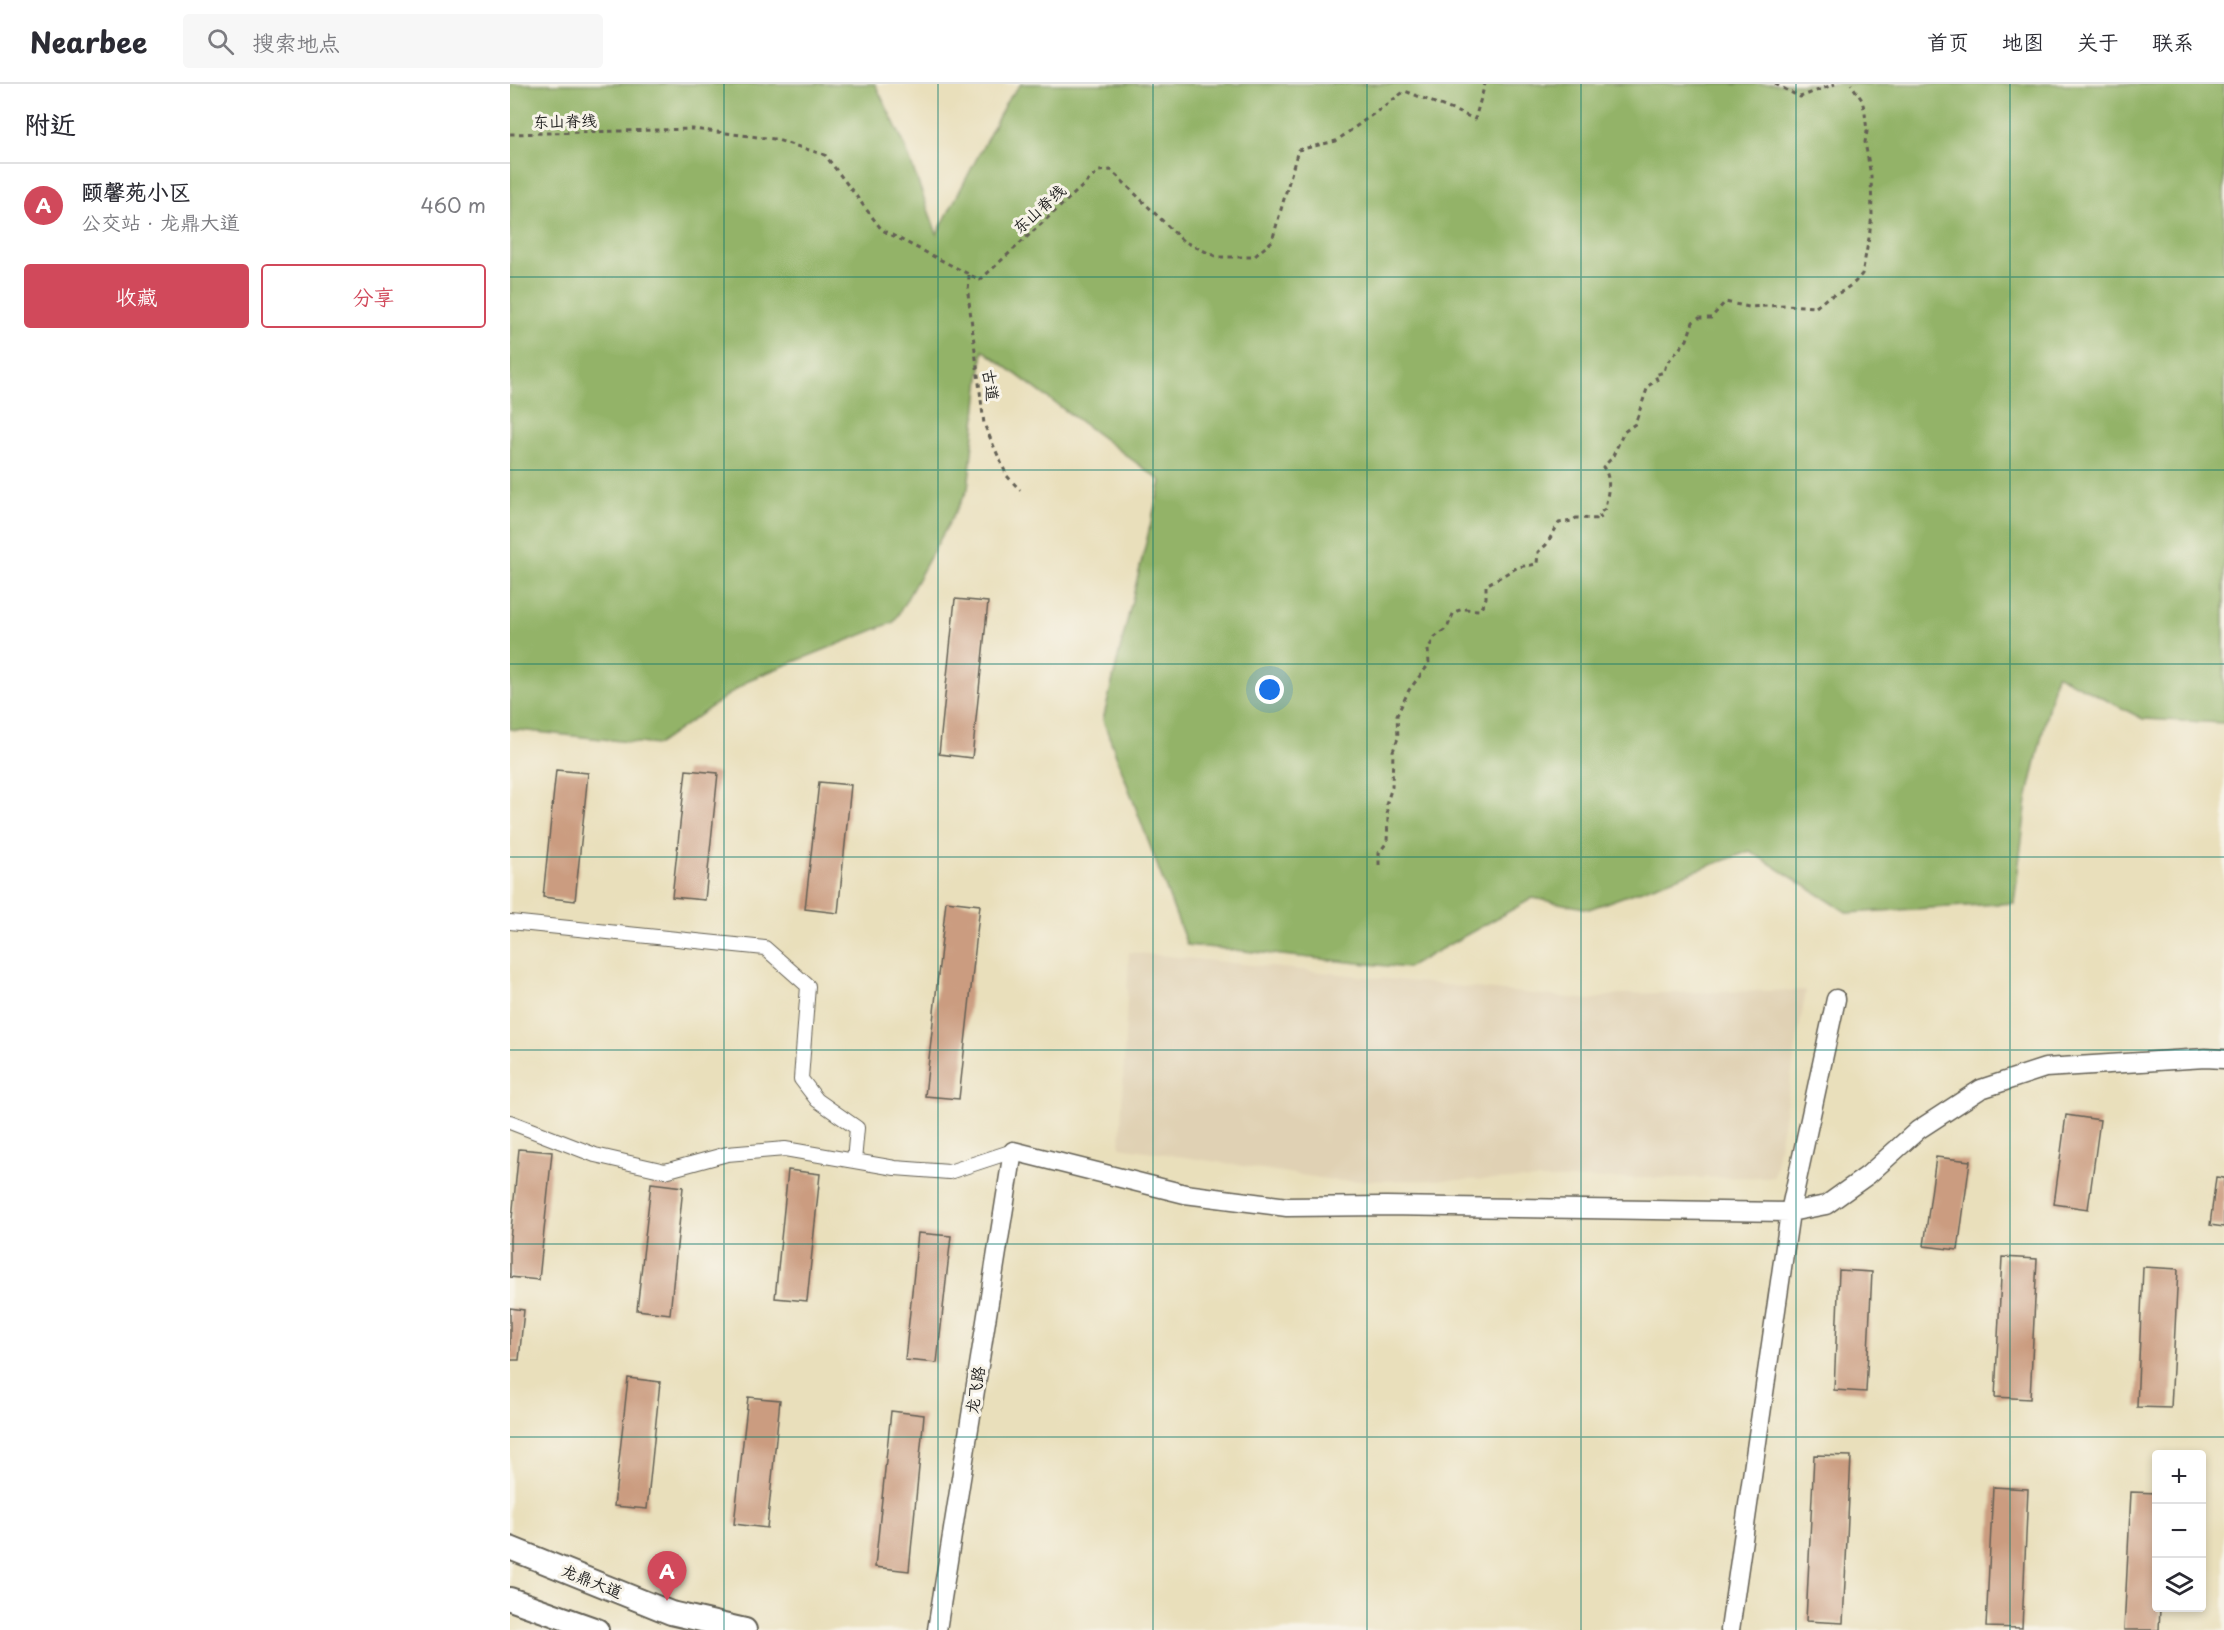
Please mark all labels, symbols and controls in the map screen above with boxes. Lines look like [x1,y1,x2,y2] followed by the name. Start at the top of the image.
[183,14,603,68] search box
[30,20,147,63] text: Nearbee
[204,25,237,58] icon: search
[252,25,340,58] text: 搜索地点
[1927,25,1969,57] text: 首页
[2002,25,2044,57] text: 地图
[2077,25,2119,57] text: 关于
[2152,25,2194,57] text: 联系
[24,104,76,143] text: 附近
[533,107,597,133] street label: 东山脊线
[81,174,191,207] text: 颐馨苑小区
[1007,178,1070,239] street label: 东山脊线
[36,190,51,220] text: A
[420,190,486,220] text: 460 m
[81,207,240,237] text: 公交站 · 龙鼎大道
[24,264,249,328] button: 收藏
[261,264,486,328] button: 分享
[978,367,1006,402] street label: 古道
[1255,675,1284,704] your location
[958,1364,990,1415] street label: 龙飞路
[2152,1450,2206,1612] map controls
[2152,1450,2206,1504] button: +
[2152,1504,2206,1558] button: −
[648,1552,686,1601] pin: A
[558,1557,627,1603] street label: 龙鼎大道
[2152,1558,2206,1612] button: layers

